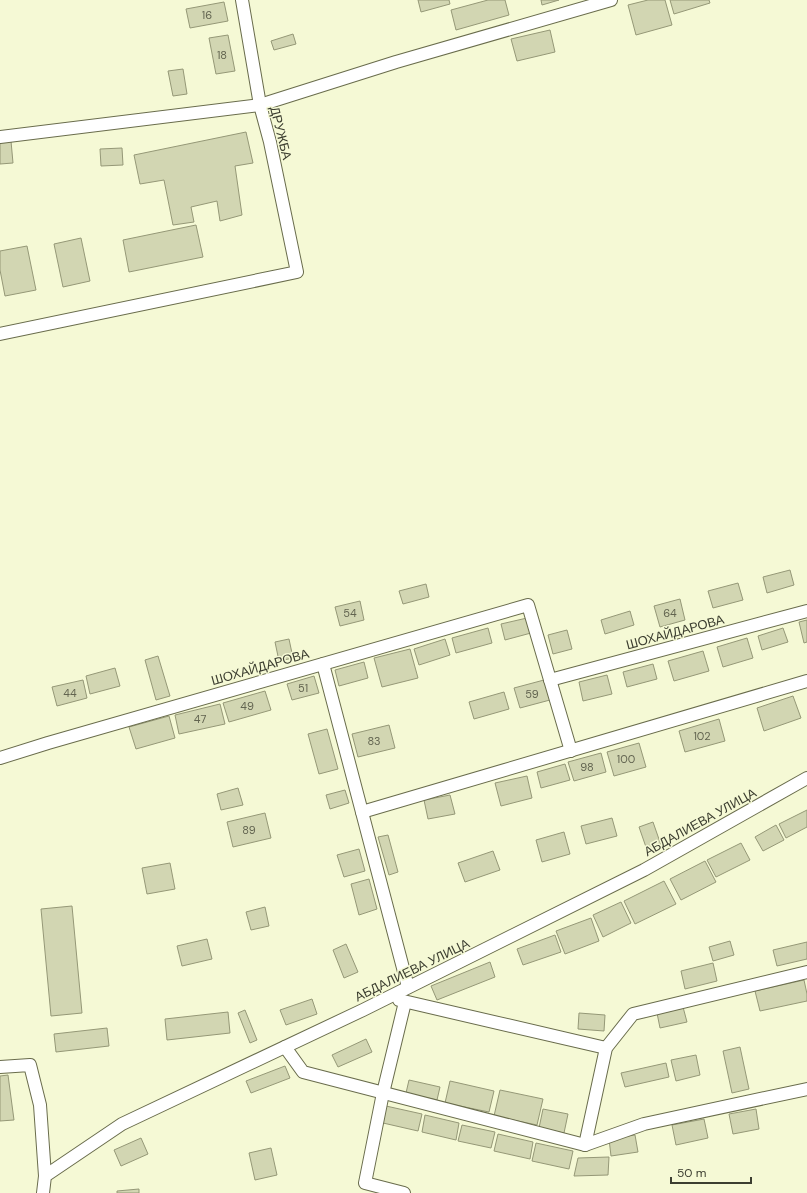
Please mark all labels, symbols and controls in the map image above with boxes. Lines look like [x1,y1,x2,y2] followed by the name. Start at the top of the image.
[202,8,212,22] house number: 16
[217,48,227,62] house number: 18
[266,105,296,162] street label: ДРУЖБА
[343,606,357,620] house number: 54
[663,606,677,620] house number: 64
[624,611,726,653] street label: ШОХАЙДАРОВА
[209,645,311,689] street label: ШОХАЙДАРОВА
[298,681,308,695] house number: 51
[63,686,77,700] house number: 44
[525,687,539,701] house number: 59
[240,699,254,713] house number: 49
[194,712,206,726] house number: 47
[693,729,711,743] house number: 102
[367,734,381,748] house number: 83
[617,752,635,766] house number: 100
[580,760,594,774] house number: 98
[641,784,759,860] street label: АБДАЛИЕВА УЛИЦА
[242,823,256,837] house number: 89
[352,935,473,1005] street label: АБДАЛИЕВА УЛИЦА
[671,1159,751,1185] scale bar
[677,1165,706,1181] text: 50 m

